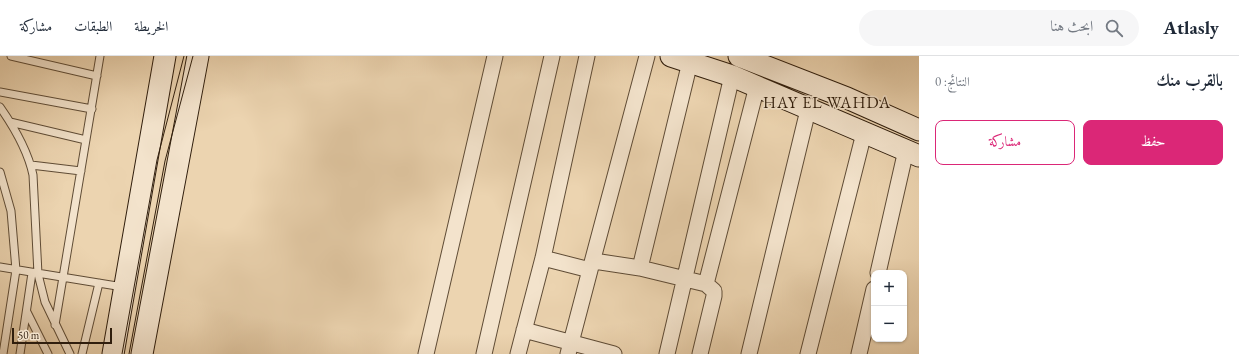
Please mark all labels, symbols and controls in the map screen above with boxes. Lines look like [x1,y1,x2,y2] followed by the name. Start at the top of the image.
[859,10,1139,46] search box
[1163,15,1219,40] text: Atlasly
[1050,16,1093,35] text: ابحث هنا
[20,17,52,35] text: مشاركة
[74,17,112,35] text: الطبقات
[134,17,168,35] text: الخريطة
[1103,17,1125,39] icon: search
[1156,69,1223,91] text: بالقرب منك
[935,73,970,90] text: النتائج: 0
[763,92,891,113] district label: HAY EL WAHDA
[935,120,1075,165] button: مشاركة
[1083,120,1223,165] button: حفظ
[871,270,907,342] map controls
[871,270,907,306] button: +
[871,306,907,342] button: −
[12,326,112,345] scale bar
[18,328,39,342] text: 50 m

